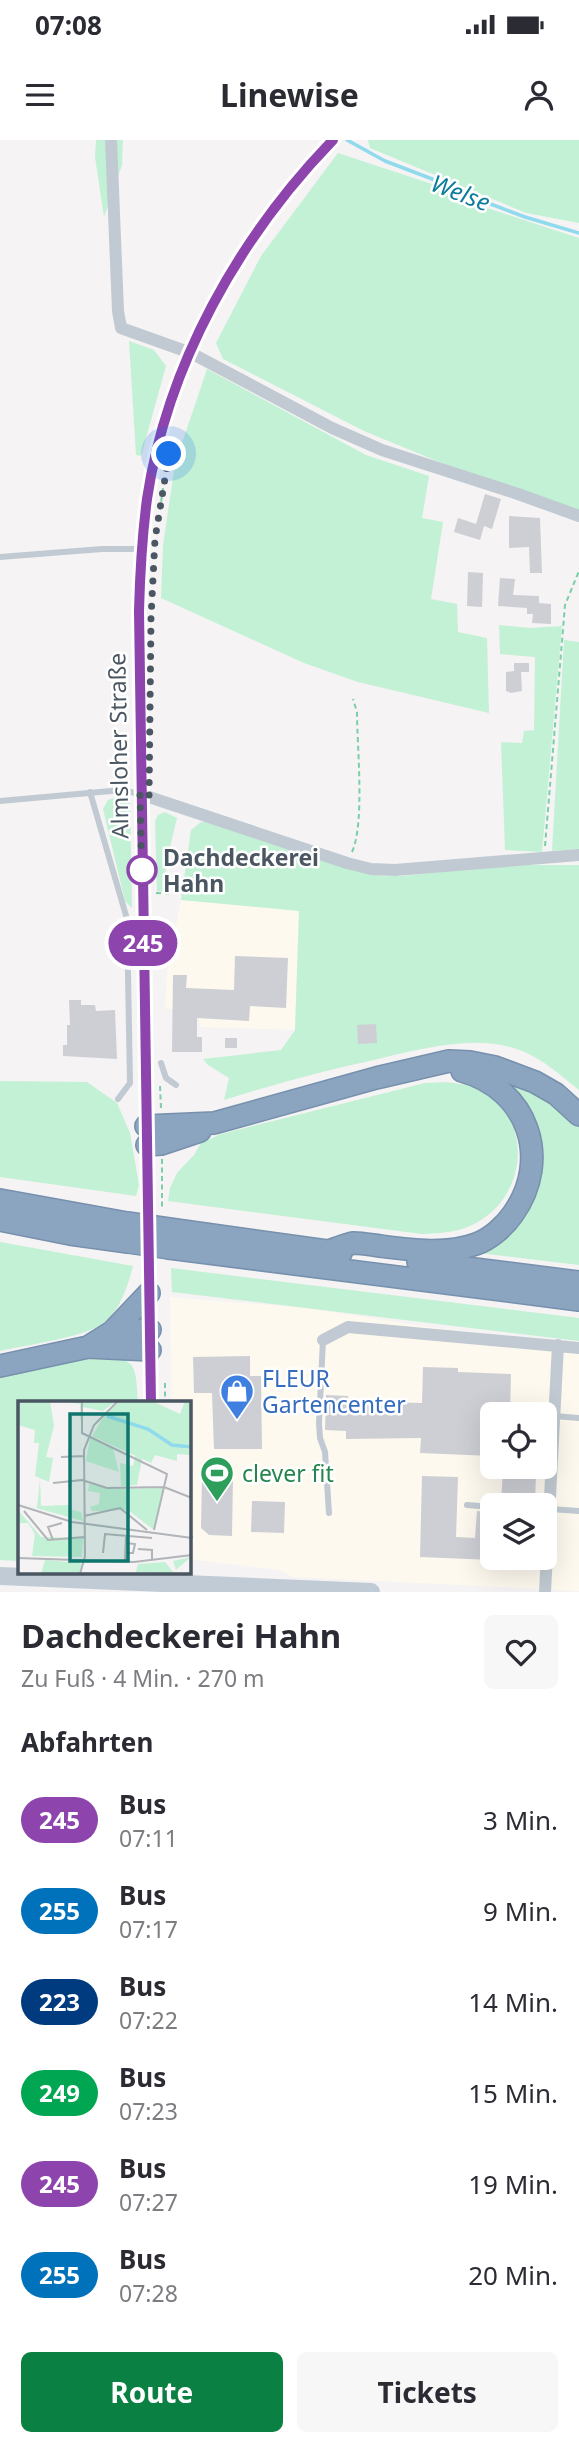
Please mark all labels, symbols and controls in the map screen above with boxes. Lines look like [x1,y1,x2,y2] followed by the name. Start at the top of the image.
[35,7,102,43] text: 07:08
[220,73,359,116] text: Linewise
[21,76,59,114] icon: menu
[520,76,558,114] icon: person
[427,166,495,218] water label: Welse
[151,436,186,471] your location
[100,653,136,839] street label: Almsloher Straße
[163,841,319,899] place label: Dachdeckerei Hahn
[127,855,157,885] marker: Dachdeckerei Hahn
[103,920,183,966] line badge: 245
[122,926,164,959] text: 245
[262,1362,406,1420] place label: FLEUR Gartencenter
[218,1372,256,1421] shop icon: FLEUR Gartencenter
[18,1401,191,1574] inset map
[480,1402,557,1570] map controls
[480,1402,557,1479] button: locate
[198,1454,236,1503] sports icon: clever fit
[242,1457,334,1489] place label: clever fit
[480,1493,557,1570] button: layers
[21,1613,341,1658] text: Dachdeckerei Hahn
[484,1615,558,1689] button: heart
[21,1662,265,1694] text: Zu Fuß · 4 Min. · 270 m
[21,1724,153,1760] text: Abfahrten
[119,1786,166,1822] text: Bus
[483,1802,558,1838] text: 3 Min.
[39,1803,80,1836] text: 245
[119,1822,178,1854] text: 07:11
[119,1877,166,1913] text: Bus
[483,1893,558,1929] text: 9 Min.
[39,1894,80,1927] text: 255
[119,1913,178,1945] text: 07:17
[119,1968,166,2004] text: Bus
[468,1984,558,2020] text: 14 Min.
[39,1985,80,2018] text: 223
[119,2004,178,2036] text: 07:22
[119,2059,166,2095] text: Bus
[468,2075,558,2111] text: 15 Min.
[39,2076,80,2109] text: 249
[119,2095,178,2127] text: 07:23
[119,2150,166,2186] text: Bus
[468,2166,558,2202] text: 19 Min.
[39,2167,80,2200] text: 245
[119,2186,178,2218] text: 07:27
[119,2241,166,2277] text: Bus
[468,2257,558,2293] text: 20 Min.
[39,2258,80,2291] text: 255
[119,2277,178,2309] text: 07:28
[21,2352,283,2432] button: Route
[297,2352,558,2432] button: Tickets

